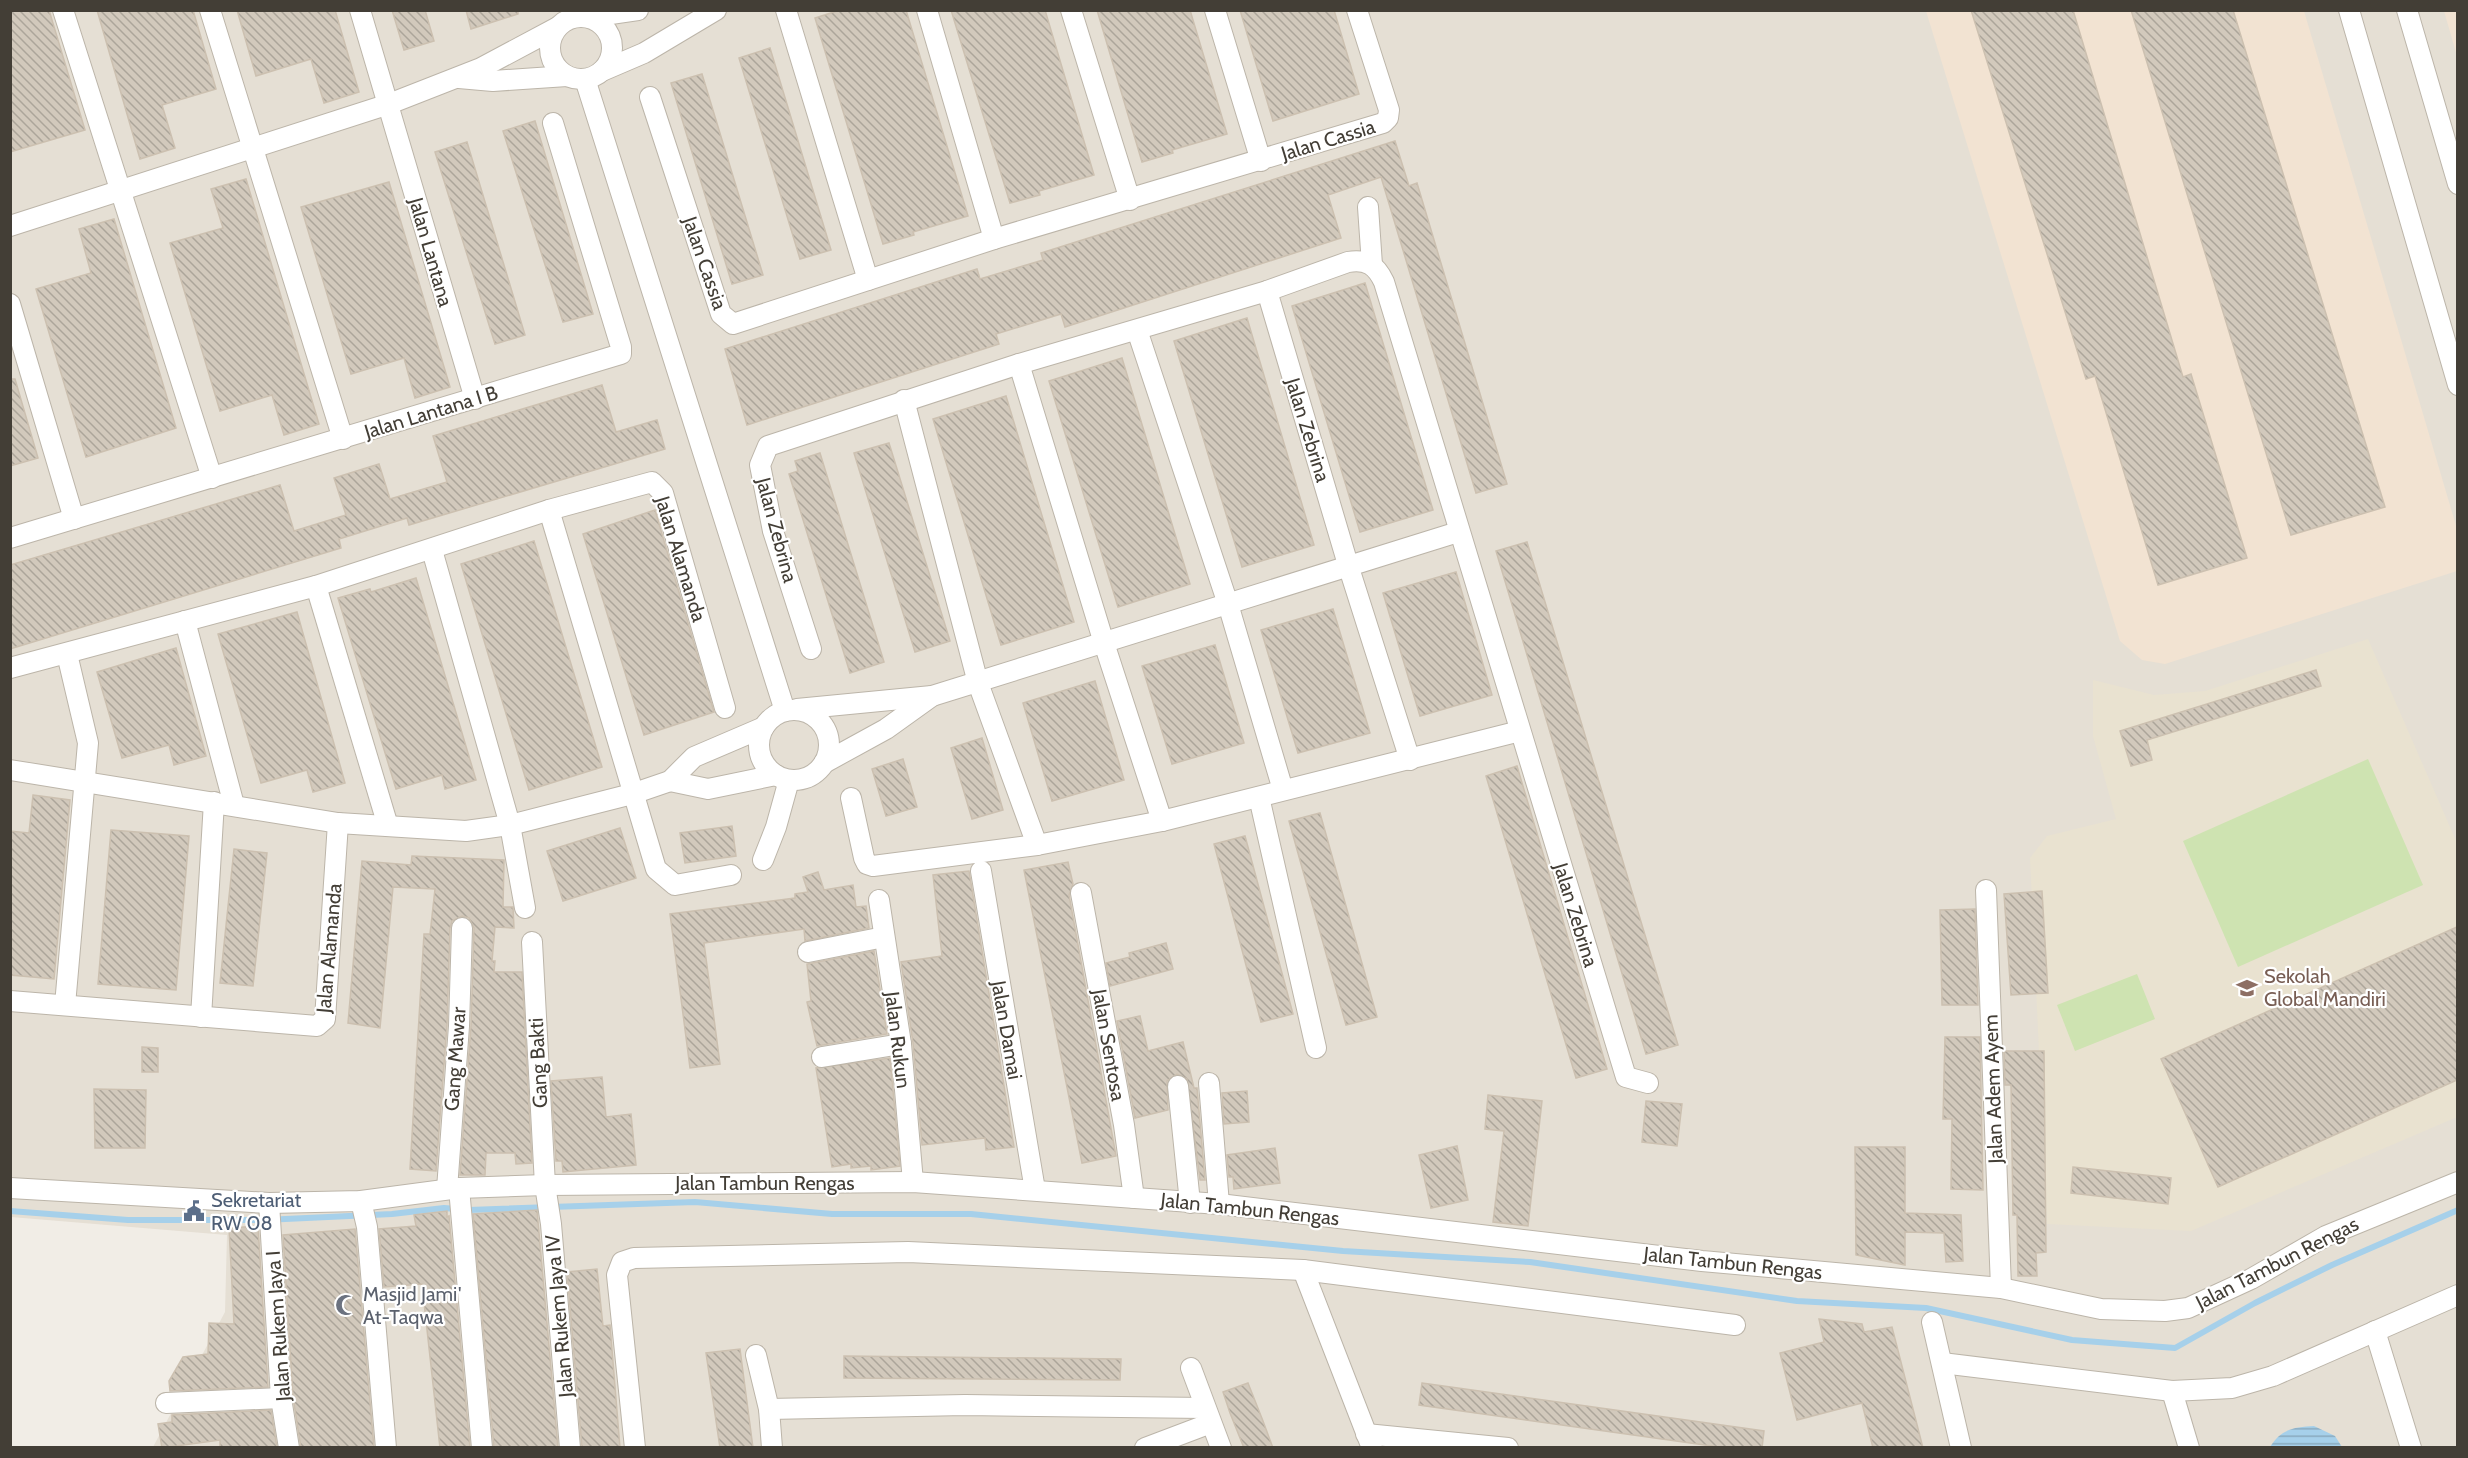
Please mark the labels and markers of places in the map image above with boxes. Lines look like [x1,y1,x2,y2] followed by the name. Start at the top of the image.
[2264,964,2386,1011] place label: Sekolah Global Mandiri
[2235,976,2259,1000] school or university icon: Sekolah Global Mandiri
[211,1188,301,1235] place label: Sekretariat RW 08
[182,1199,206,1223] public building icon: Sekretariat RW 08
[363,1282,461,1329] place label: Masjid Jami' At-Taqwa
[334,1293,358,1317] mosque icon: Masjid Jami' At-Taqwa

